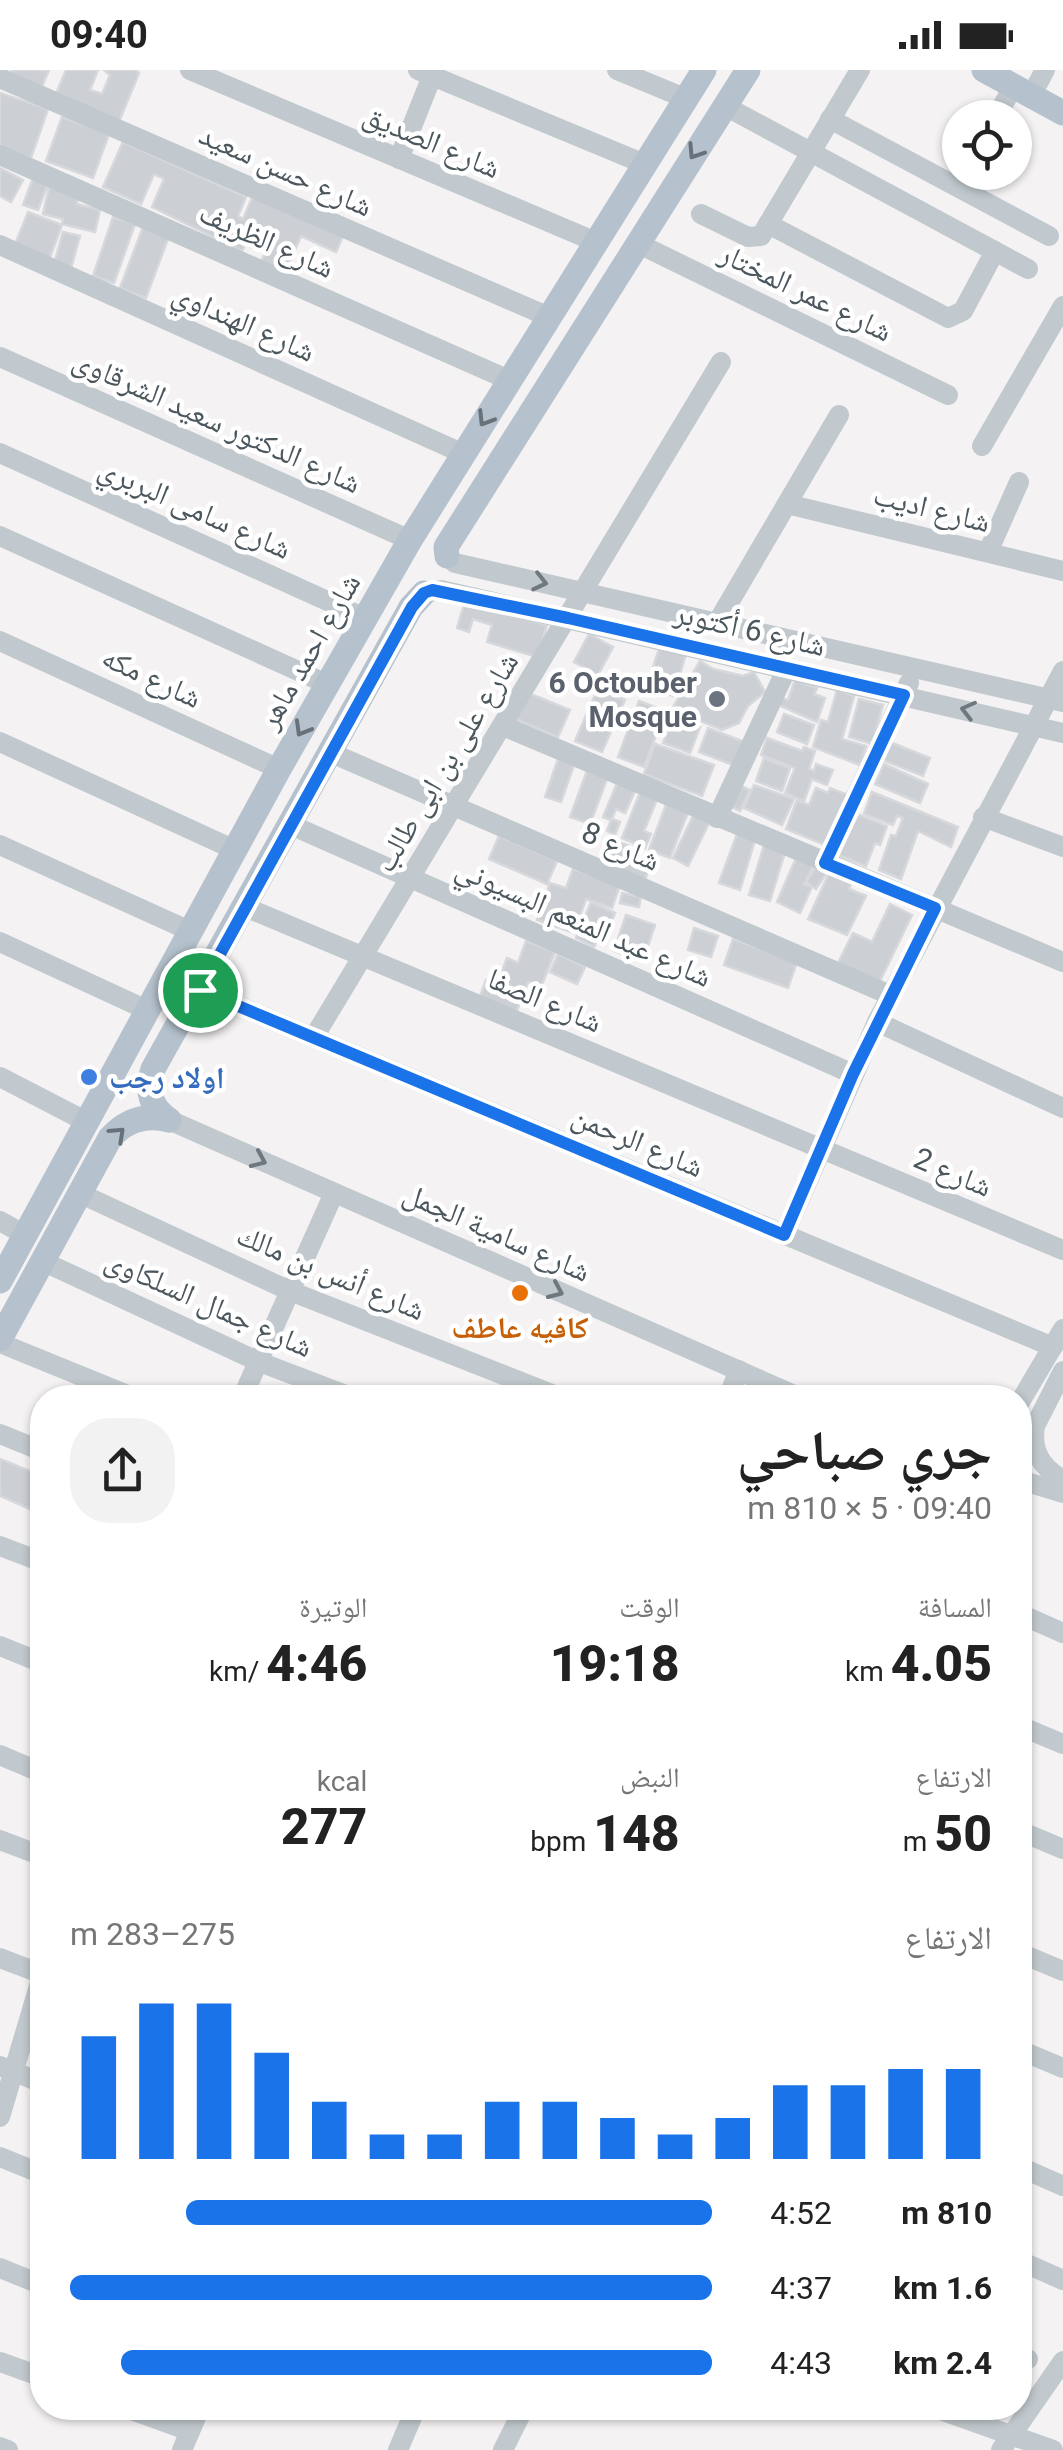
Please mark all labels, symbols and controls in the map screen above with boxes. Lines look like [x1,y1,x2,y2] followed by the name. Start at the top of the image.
[50,13,148,57] text: 09:40
[358,97,506,187] street label: شارع الصديق
[942,100,1032,190] map controls
[942,100,1032,190] button: locate
[193,116,378,226] street label: شارع حسن سعيد
[689,141,708,159] one-way arrow
[193,195,340,287] street label: شارع الظريف
[712,235,898,351] street label: شارع عمر المختار
[165,275,321,375] street label: شارع الهنداوي
[67,342,366,502] street label: شارع الدكتور سعيد الشرقاوى
[478,409,497,427] one-way arrow
[91,450,297,572] street label: شارع سامى البربري
[870,477,994,541] street label: شارع اديب
[250,567,369,737] street label: شارع احمد ماهر
[531,570,548,591] one-way arrow
[670,594,829,665] street label: شارع 6 أكتوبر
[96,639,207,717] street label: شارع مكه
[367,646,527,879] street label: شارع على بن ابى طالب
[548,665,697,734] place label: 6 Octouber Mosque
[706,688,728,710] marker: 6 Octouber Mosque
[960,701,977,722] one-way arrow
[294,718,314,736] one-way arrow
[576,814,665,880] street label: شارع 8
[448,850,717,1000] street label: شارع عبد المنعم البسيوني
[158,948,243,1033] pin
[482,960,607,1041] street label: شارع الصفا
[173,963,228,1018] icon: arrive
[109,1060,225,1095] place label: اولاد رجب
[78,1066,100,1088] marker: اولاد رجب
[566,1098,709,1186] street label: شارع الرحمن
[106,1127,124,1145] one-way arrow
[908,1140,997,1206] street label: شارع 2
[249,1148,267,1168] one-way arrow
[397,1175,596,1291] street label: شارع سامية الجمل
[231,1216,430,1329] street label: شارع أنس بن مالك
[99,1242,318,1366] street label: شارع جمال السلكاوى
[546,1279,564,1299] one-way arrow
[509,1282,531,1304] marker: كافيه عاطف
[452,1310,588,1345] place label: كافيه عاطف
[70,1418,175,1523] button: share
[737,1419,992,1483] text: جري صباحي
[747,1489,992,1527] text: 09:40 · 5 × 810 m
[299,1591,367,1624] text: الوتيرة
[619,1591,680,1624] text: الوقت
[918,1591,992,1624] text: المسافة
[266,1635,367,1693] text: 4:46
[550,1635,680,1693] text: 19:18
[891,1635,992,1693] text: 4.05
[209,1655,266,1688] text: /km
[845,1655,891,1688] text: km
[620,1761,680,1794] text: النبض
[916,1761,992,1794] text: الارتفاع
[317,1765,367,1798] text: kcal
[281,1798,367,1856] text: 277
[593,1805,680,1863] text: 148
[934,1805,992,1863] text: 50
[530,1825,593,1858] text: bpm
[903,1825,934,1858] text: m
[70,1915,235,1953] text: 275–283 m
[905,1919,992,1957] text: الارتفاع
[770,2194,832,2232] text: 4:52
[901,2194,992,2232] text: 810 m
[770,2269,832,2307] text: 4:37
[893,2269,992,2307] text: 1.6 km
[770,2344,832,2382] text: 4:43
[893,2344,992,2382] text: 2.4 km

